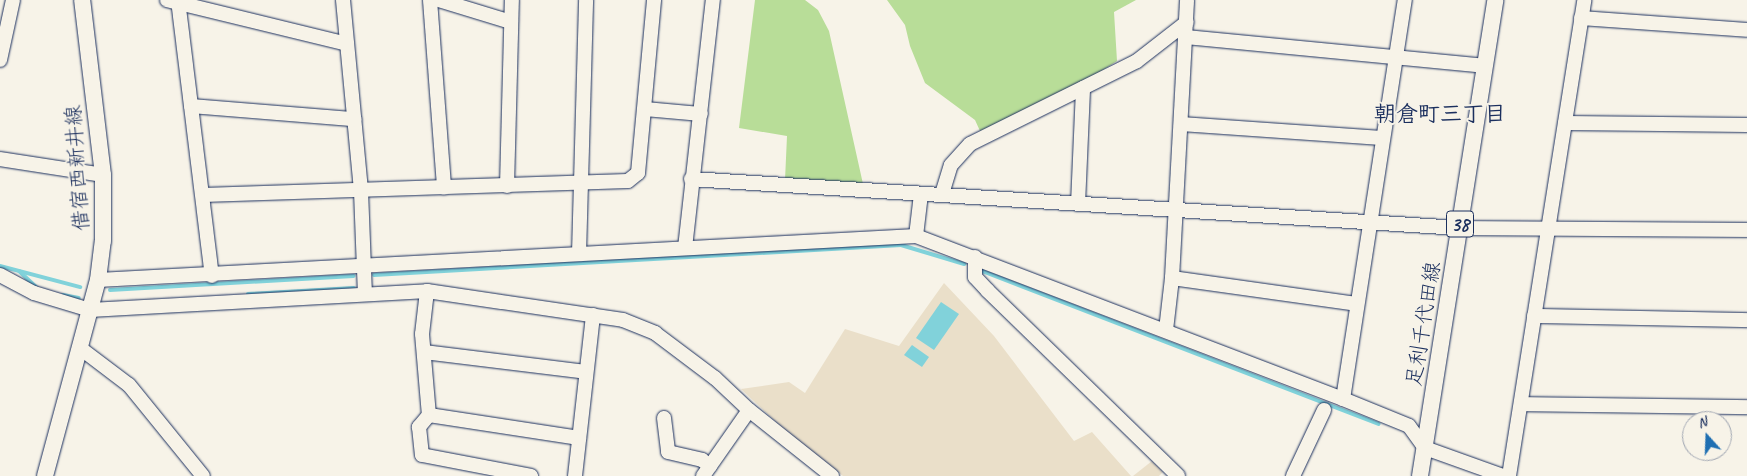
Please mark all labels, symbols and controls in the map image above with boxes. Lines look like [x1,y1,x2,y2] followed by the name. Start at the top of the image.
[1374,102,1506,128] district label: 朝倉町三丁目
[60,104,94,232] street label: 借宿西新井線
[1445,206,1475,242] road number: 38
[1401,260,1445,388] street label: 足利千代田線
[1682,411,1732,461] north arrow
[1695,413,1709,432] text: N

